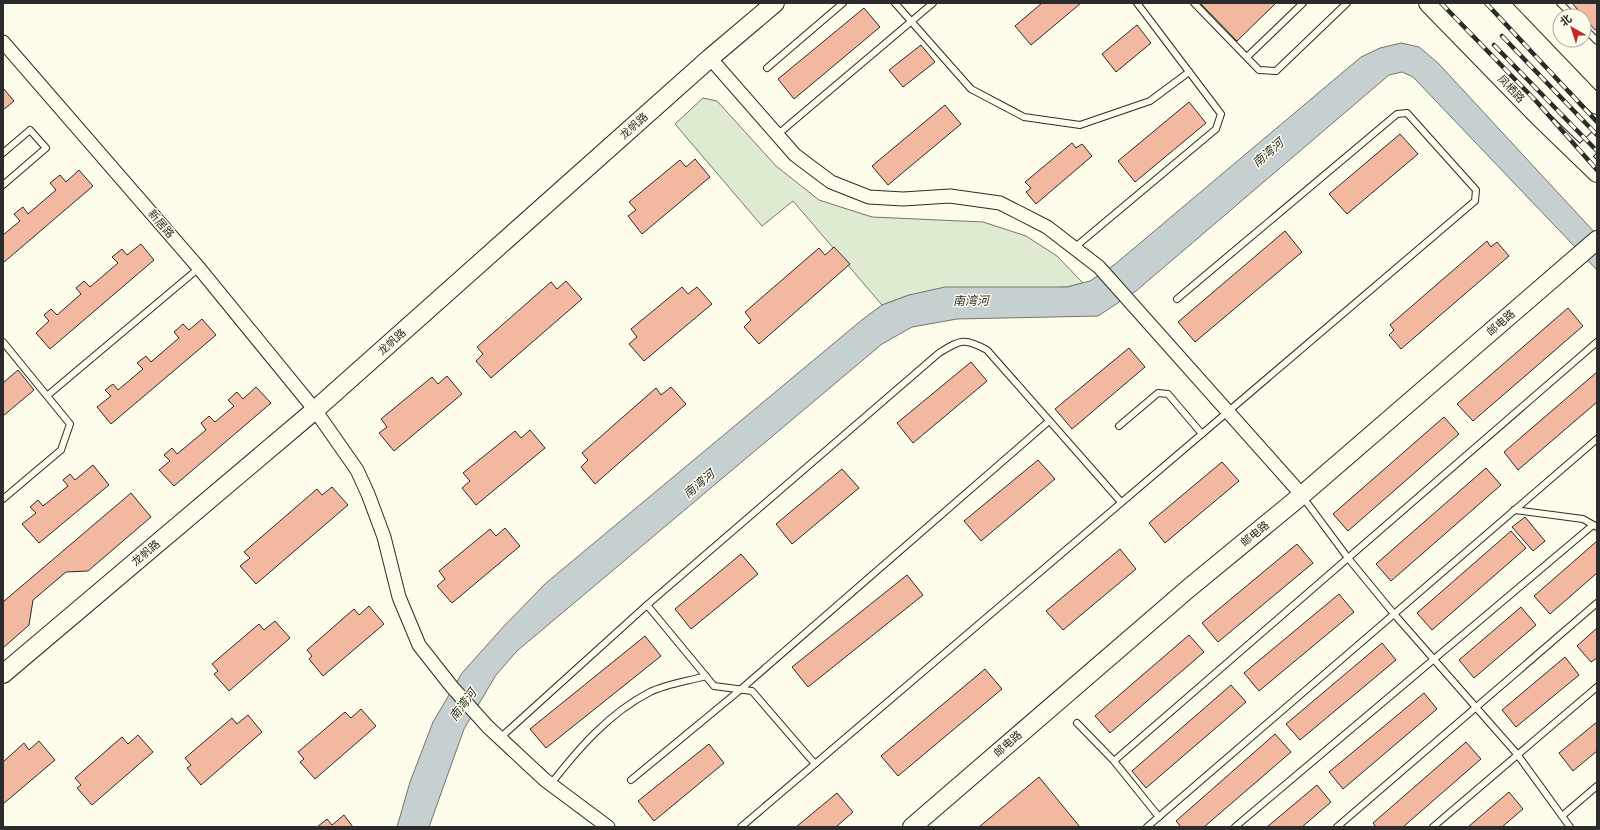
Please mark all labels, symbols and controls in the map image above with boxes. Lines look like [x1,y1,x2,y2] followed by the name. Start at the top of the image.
[1552,8,1592,48] north arrow
[1558,12,1574,29] text: 北
[1495,73,1527,105] street label: 凤栖路
[617,110,651,142] street label: 龙帆路
[1250,135,1288,170] water label: 南湾河
[145,207,177,241] street label: 新居路
[953,294,991,308] water label: 南湾河
[1484,307,1518,339] street label: 邮电路
[375,326,409,358] street label: 龙帆路
[681,466,719,501] water label: 南湾河
[1238,519,1272,549] street label: 邮电路
[129,537,163,569] street label: 龙帆路
[447,685,481,724] water label: 南湾河
[991,728,1025,760] street label: 邮电路

